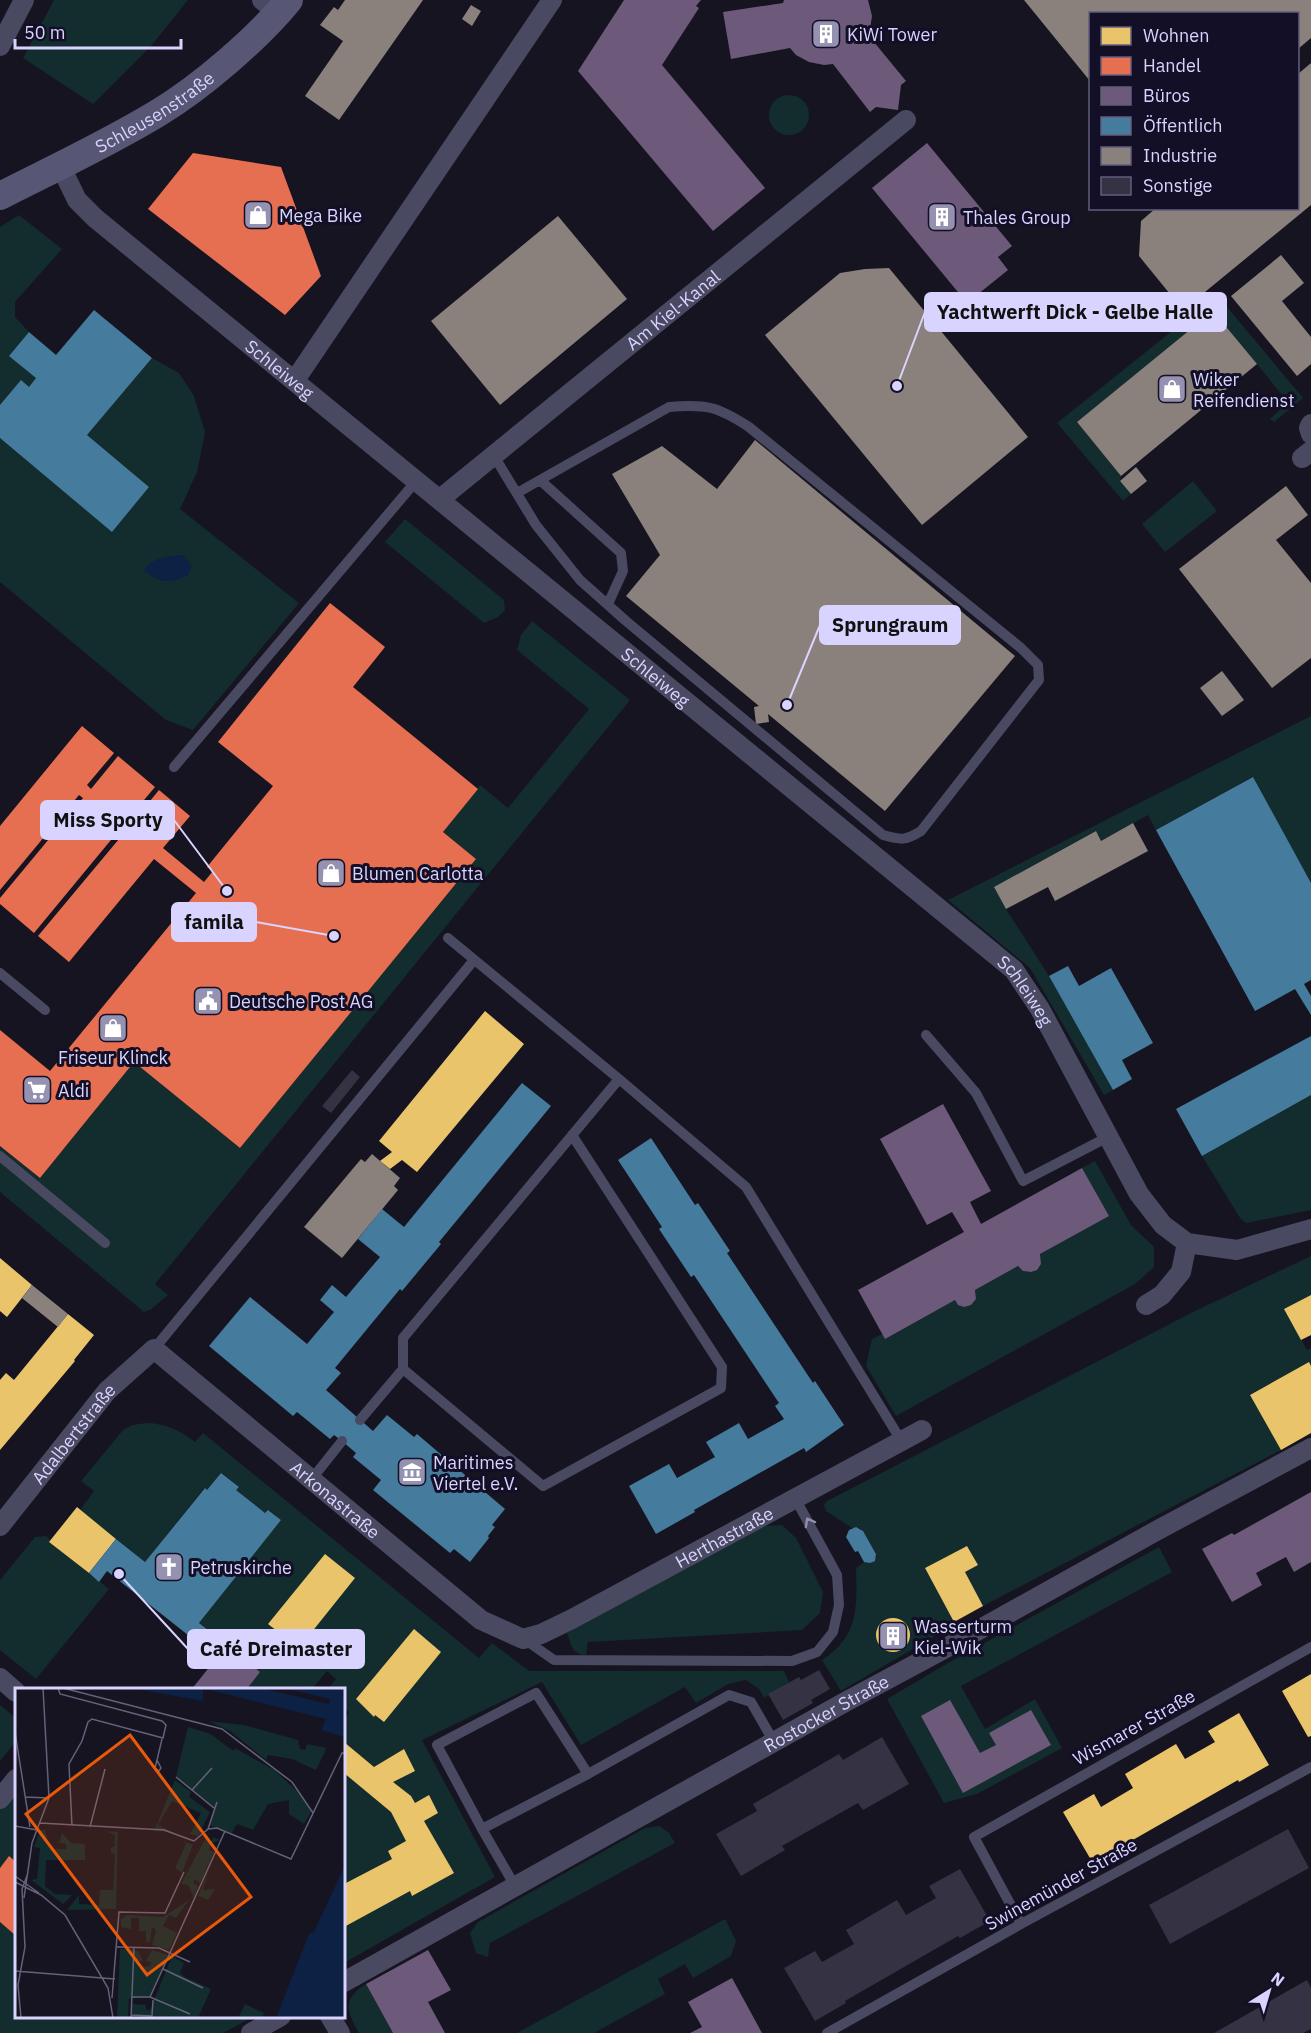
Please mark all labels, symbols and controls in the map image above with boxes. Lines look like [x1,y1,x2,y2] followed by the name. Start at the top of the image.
[15,12,182,50] scale bar
[1089,12,1299,210] legend
[810,18,842,50] building icon: KiWi Tower
[24,21,66,44] text: 50 m
[847,23,937,46] place label: KiWi Tower
[1143,24,1209,47] text: Wohnen
[1143,54,1201,77] text: Handel
[91,66,219,158] street label: Schleusenstraße
[1143,84,1190,107] text: Büros
[1143,114,1222,137] text: Öffentlich
[1143,144,1217,167] text: Industrie
[1143,174,1213,197] text: Sonstige
[242,199,274,231] shop icon: Mega Bike
[926,201,958,233] building icon: Thales Group
[279,204,362,227] place label: Mega Bike
[963,206,1071,229] place label: Thales Group
[621,265,725,355] street label: Am Kiel-Kanal
[925,293,1226,331] callout: Yachtwerft Dick - Gelbe Halle
[937,298,1213,325] text: Yachtwerft Dick - Gelbe Halle
[241,334,319,404] street label: Schleiweg
[1193,368,1295,412] place label: Wiker Reifendienst
[1156,373,1188,405] shop icon: Wiker Reifendienst
[820,606,960,644] callout: Sprungraum
[832,611,948,638] text: Sprungraum
[617,642,695,712] street label: Schleiweg
[41,801,174,839] callout: Miss Sporty
[53,806,163,833] text: Miss Sporty
[315,857,347,889] shop icon: Blumen Carlotta
[352,862,484,885] place label: Blumen Carlotta
[172,903,256,941] callout: famila
[184,908,244,935] text: famila
[993,950,1059,1030] street label: Schleiweg
[192,985,224,1017] public building icon: Deutsche Post AG
[229,990,373,1013] place label: Deutsche Post AG
[97,1012,129,1044] shop icon: Friseur Klinck
[58,1046,169,1069] place label: Friseur Klinck
[21,1074,53,1106] supermarket icon: Aldi
[58,1079,89,1102] place label: Aldi
[26,1378,120,1489] street label: Adalbertstraße
[433,1451,518,1495] place label: Maritimes Viertel e.V.
[286,1455,385,1543] street label: Arkonastraße
[396,1456,428,1488] museum icon: Maritimes Viertel e.V.
[671,1501,777,1573] street label: Herthastraße
[805,1518,816,1528] one-way arrow
[153,1551,185,1583] church icon: Petruskirche
[190,1556,292,1579] place label: Petruskirche
[914,1615,1012,1659] place label: Wasserturm Kiel-Wik
[877,1620,909,1652] building icon: Wasserturm Kiel-Wik
[188,1630,364,1668] callout: Café Dreimaster
[200,1635,352,1662] text: Café Dreimaster
[759,1669,893,1757] street label: Rostocker Straße
[1069,1684,1199,1770] street label: Wismarer Straße
[15,1688,345,2018] inset map
[981,1833,1141,1935] street label: Swinemünder Straße
[1239,1961,1299,2021] north arrow
[1267,1968,1289,1990] text: N

